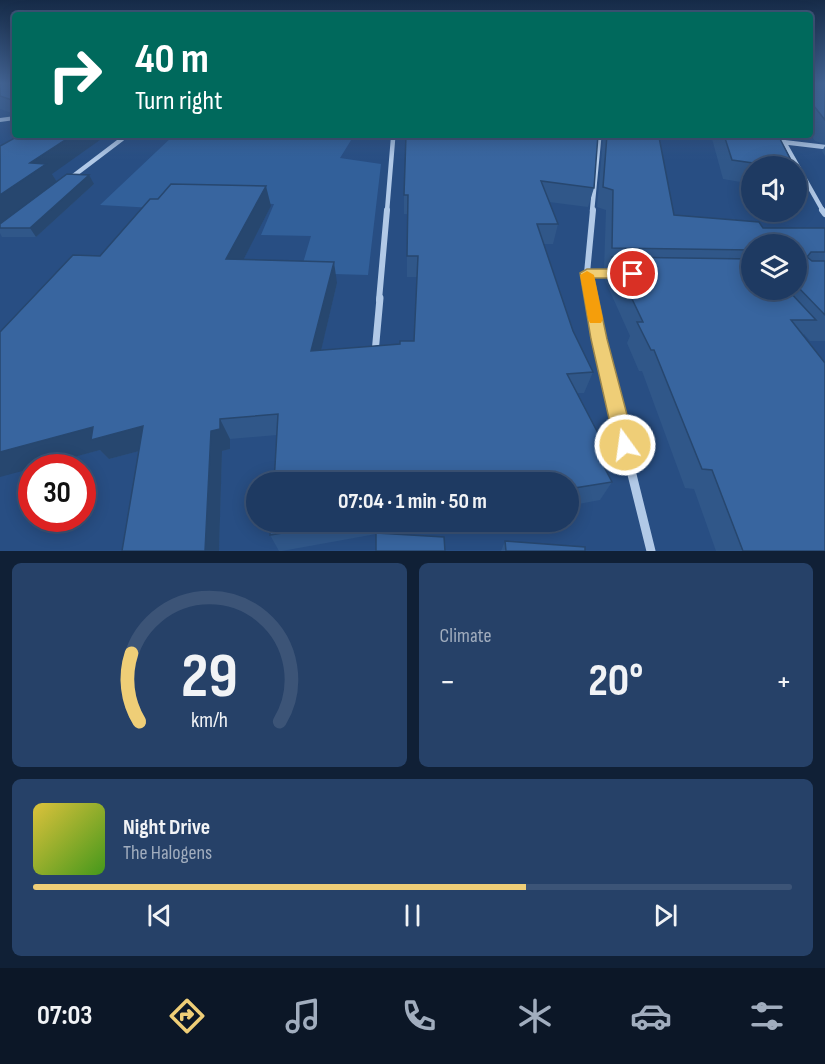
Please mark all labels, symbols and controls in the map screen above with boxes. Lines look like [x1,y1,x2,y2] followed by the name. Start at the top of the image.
[135,34,209,85] text: 40 m
[36,36,114,114] icon: right
[135,85,222,117] text: Turn right
[741,156,807,300] map controls
[741,156,807,222] button: sound
[741,234,807,300] button: layers
[607,248,658,299] pin
[616,257,649,290] icon: arrive
[593,413,657,477] position arrow
[18,454,96,532] speed limit sign: 30
[338,488,487,515] text: 07:04 · 1 min · 50 m
[440,624,492,648] text: Climate
[181,640,238,715] text: 29
[588,654,643,709] text: 20°
[440,662,456,702] text: −
[776,662,792,702] text: +
[191,708,228,733] text: km/h
[123,814,210,841] text: Night Drive
[123,841,212,865] text: The Halogens
[143,899,176,932] icon: previous
[396,899,429,932] icon: pause
[649,899,682,932] icon: next
[166,995,208,1037] icon: directions
[282,995,324,1037] icon: music
[398,995,440,1037] icon: phone
[514,995,556,1037] icon: climate
[630,995,672,1037] icon: car
[746,995,788,1037] icon: filters
[37,1000,92,1032] text: 07:03

